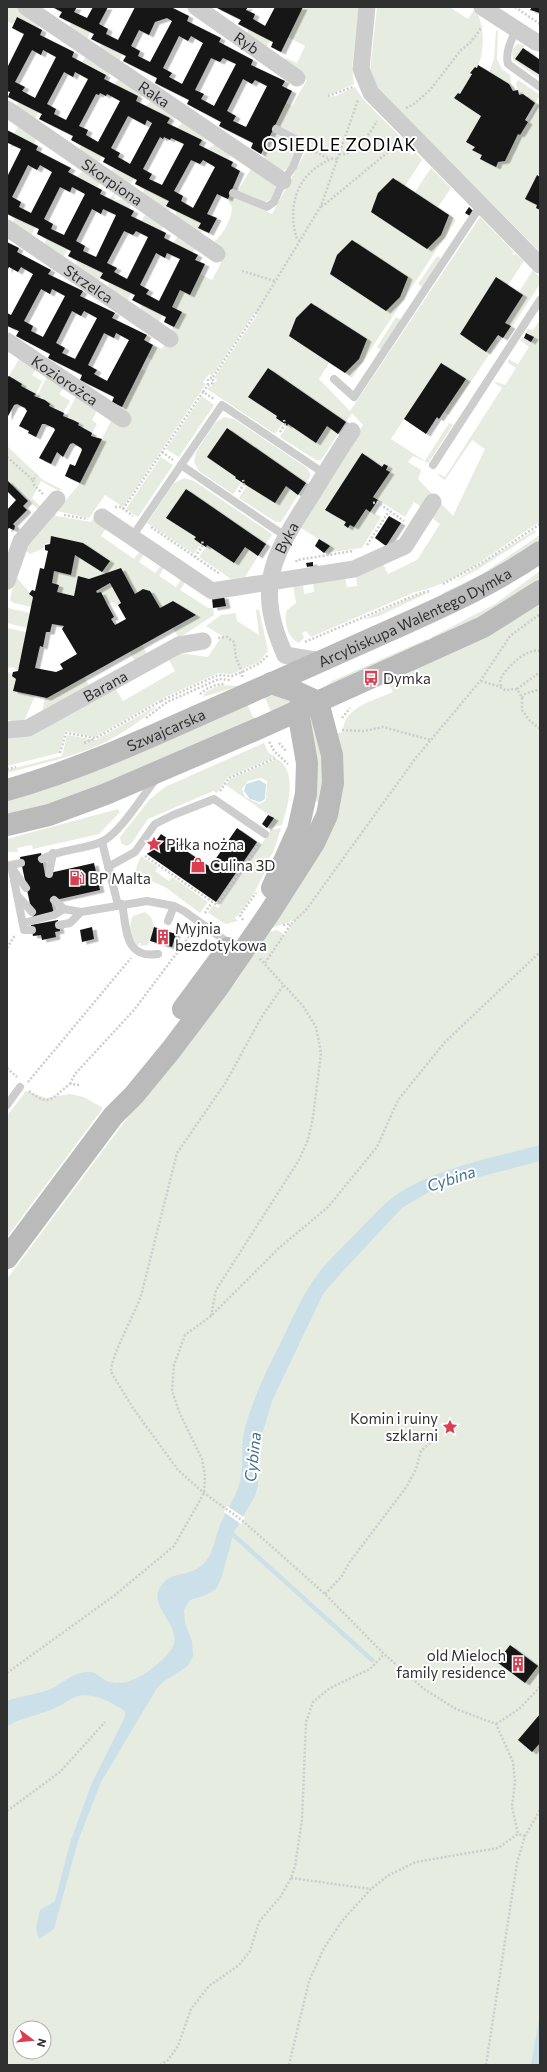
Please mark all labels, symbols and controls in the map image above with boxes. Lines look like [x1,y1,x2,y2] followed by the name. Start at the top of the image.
[231,28,263,58] street label: Ryb
[135,77,173,111] street label: Raka
[263,134,417,155] district label: OSIEDLE ZODIAK
[79,155,146,209] street label: Skorpiona
[61,261,117,307] street label: Strzelca
[28,351,102,409] street label: Koziorożca
[270,518,302,556] street label: Byka
[315,564,514,670] street label: Arcybiskupa Walentego Dymka
[80,666,130,705] street label: Barana
[362,669,380,687] bus stop icon: Dymka
[383,669,431,687] place label: Dymka
[124,705,208,755] street label: Szwajcarska
[145,835,163,853] place icon: Piłka nożna
[166,835,244,853] place label: Piłka nożna
[189,856,207,874] shop icon: Culina 3D
[210,856,275,874] place label: Culina 3D
[68,869,86,887] fuel station icon: BP Malta
[89,869,151,887] place label: BP Malta
[175,919,267,954] place label: Myjnia bezdotykowa
[154,928,172,946] building icon: Myjnia bezdotykowa
[424,1161,478,1195] water label: Cybina
[350,1409,438,1444] place label: Komin i ruiny szklarni
[441,1418,459,1436] place icon: Komin i ruiny szklarni
[240,1431,264,1483] water label: Cybina
[396,1646,506,1681] place label: old Mieloch family residence
[509,1655,527,1673] building icon: old Mieloch family residence
[12,2020,52,2060] north arrow
[35,2037,49,2049] text: N

